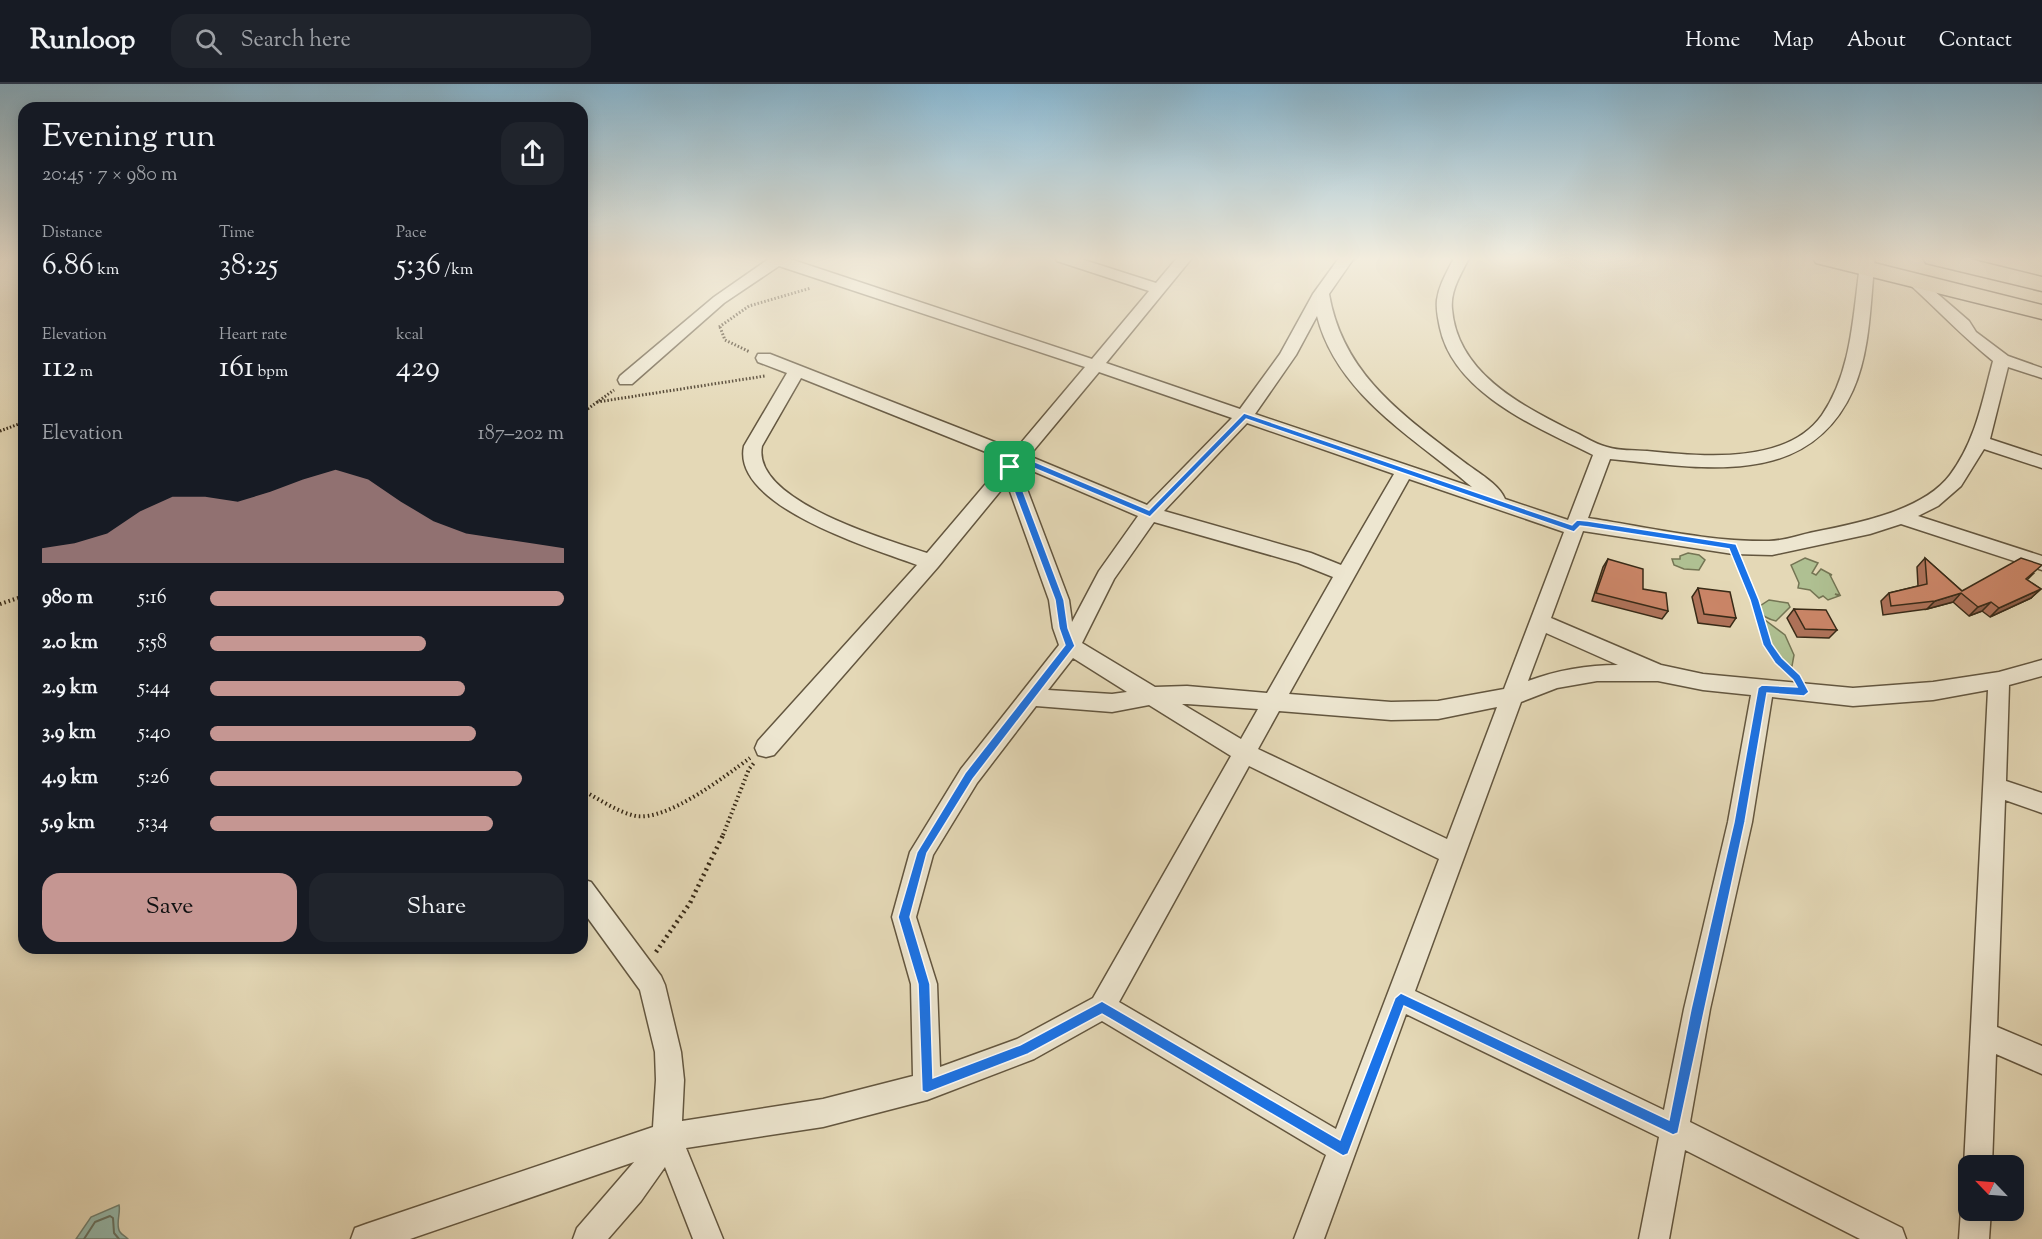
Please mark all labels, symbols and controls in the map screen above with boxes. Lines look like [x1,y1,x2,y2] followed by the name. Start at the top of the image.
[171,14,591,68] search box
[30,21,135,61] text: Runloop
[192,25,225,58] icon: search
[240,25,351,57] text: Search here
[1685,26,1740,56] text: Home
[1773,26,1814,56] text: Map
[1847,26,1906,56] text: About
[1939,26,2012,56] text: Contact
[42,114,216,162] text: Evening run
[501,122,564,185] button: share
[42,161,178,190] text: 20:45 · 7 × 980 m
[42,222,102,245] text: Distance
[219,222,255,245] text: Time
[396,222,427,245] text: Pace
[42,245,94,288] text: 6.86
[219,245,278,288] text: 38:25
[396,245,441,288] text: 5:36
[94,259,119,282] text: km
[441,259,473,282] text: /km
[42,324,107,347] text: Elevation
[219,324,287,347] text: Heart rate
[396,324,424,347] text: kcal
[42,347,76,390] text: 112
[219,347,254,390] text: 161
[396,347,440,390] text: 429
[76,361,93,384] text: m
[254,361,288,384] text: bpm
[42,420,123,449] text: Elevation
[478,420,564,449] text: 187–202 m
[984,441,1035,492] pin
[993,450,1026,483] icon: arrive
[42,584,93,613] text: 980 m
[138,584,167,613] text: 5:16
[42,629,98,658] text: 2.0 km
[138,629,167,658] text: 5:58
[42,674,97,703] text: 2.9 km
[138,674,170,703] text: 5:44
[42,719,96,748] text: 3.9 km
[138,719,171,748] text: 5:40
[42,764,98,793] text: 4.9 km
[138,764,169,793] text: 5:26
[42,809,95,838] text: 5.9 km
[138,809,168,838] text: 5:34
[42,873,297,942] button: Save
[309,873,564,942] button: Share
[1958,1155,2024,1221] north arrow
[1958,1155,2024,1221] map controls

